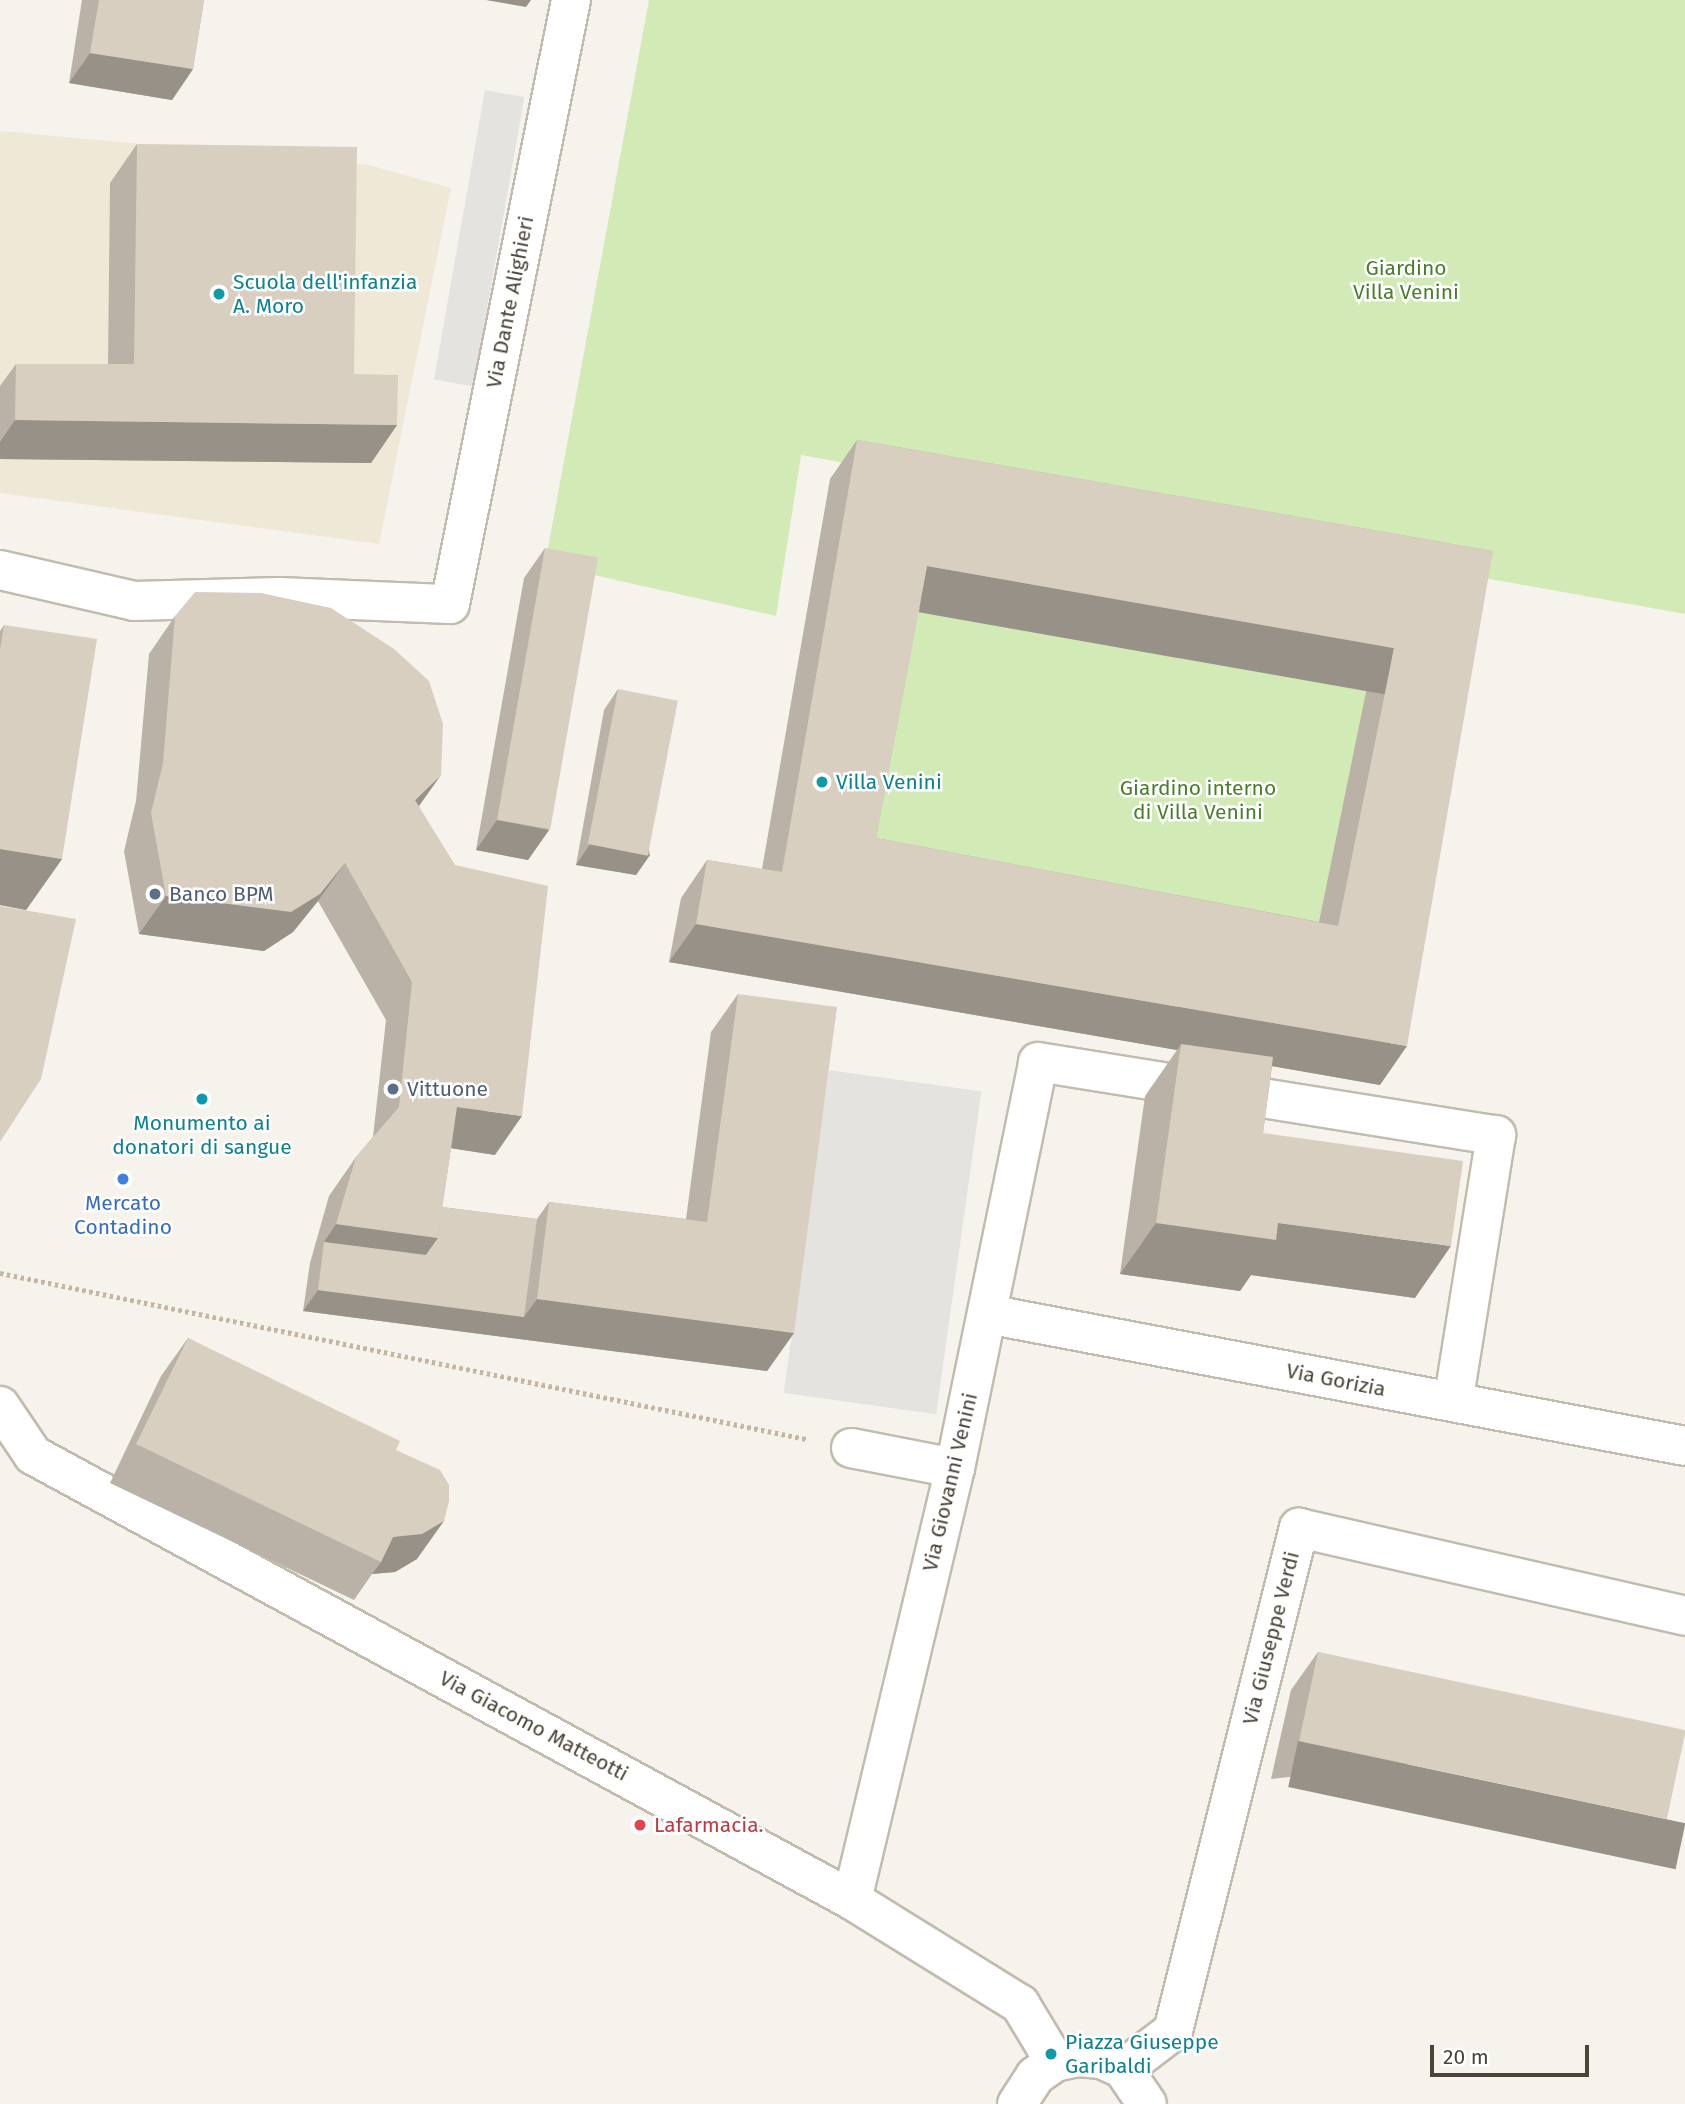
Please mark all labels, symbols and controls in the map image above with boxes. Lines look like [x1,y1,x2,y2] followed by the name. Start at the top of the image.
[481,214,539,390] street label: Via Dante Alighieri
[1353,255,1459,305] park label: Giardino Villa Venini
[233,269,417,319] place label: Scuola dell'infanzia A. Moro
[211,286,227,302] marker: Scuola dell'infanzia A. Moro
[836,769,942,795] place label: Villa Venini
[814,774,830,790] marker: Villa Venini
[1120,775,1276,825] park label: Giardino interno di Villa Venini
[169,881,274,907] place label: Banco BPM
[147,886,163,902] marker: Banco BPM
[407,1076,488,1102] place label: Vittuone
[385,1081,401,1097] marker: Vittuone
[194,1091,210,1107] marker: Monumento ai donatori di sangue
[112,1110,292,1160] place label: Monumento ai donatori di sangue
[115,1171,131,1187] marker: Mercato Contadino
[74,1190,172,1240] place label: Mercato Contadino
[1284,1358,1388,1402] street label: Via Gorizia
[917,1390,983,1574] street label: Via Giovanni Venini
[1237,1549,1305,1727] street label: Via Giuseppe Verdi
[435,1666,633,1786] street label: Via Giacomo Matteotti
[654,1812,764,1838] place label: Lafarmacia.
[632,1817,648,1833] marker: Lafarmacia.
[1065,2029,1219,2079] place label: Piazza Giuseppe Garibaldi
[1433,2030,1592,2074] scale bar
[1443,2044,1489,2070] text: 20 m
[1043,2046,1059,2062] marker: Piazza Giuseppe Garibaldi

